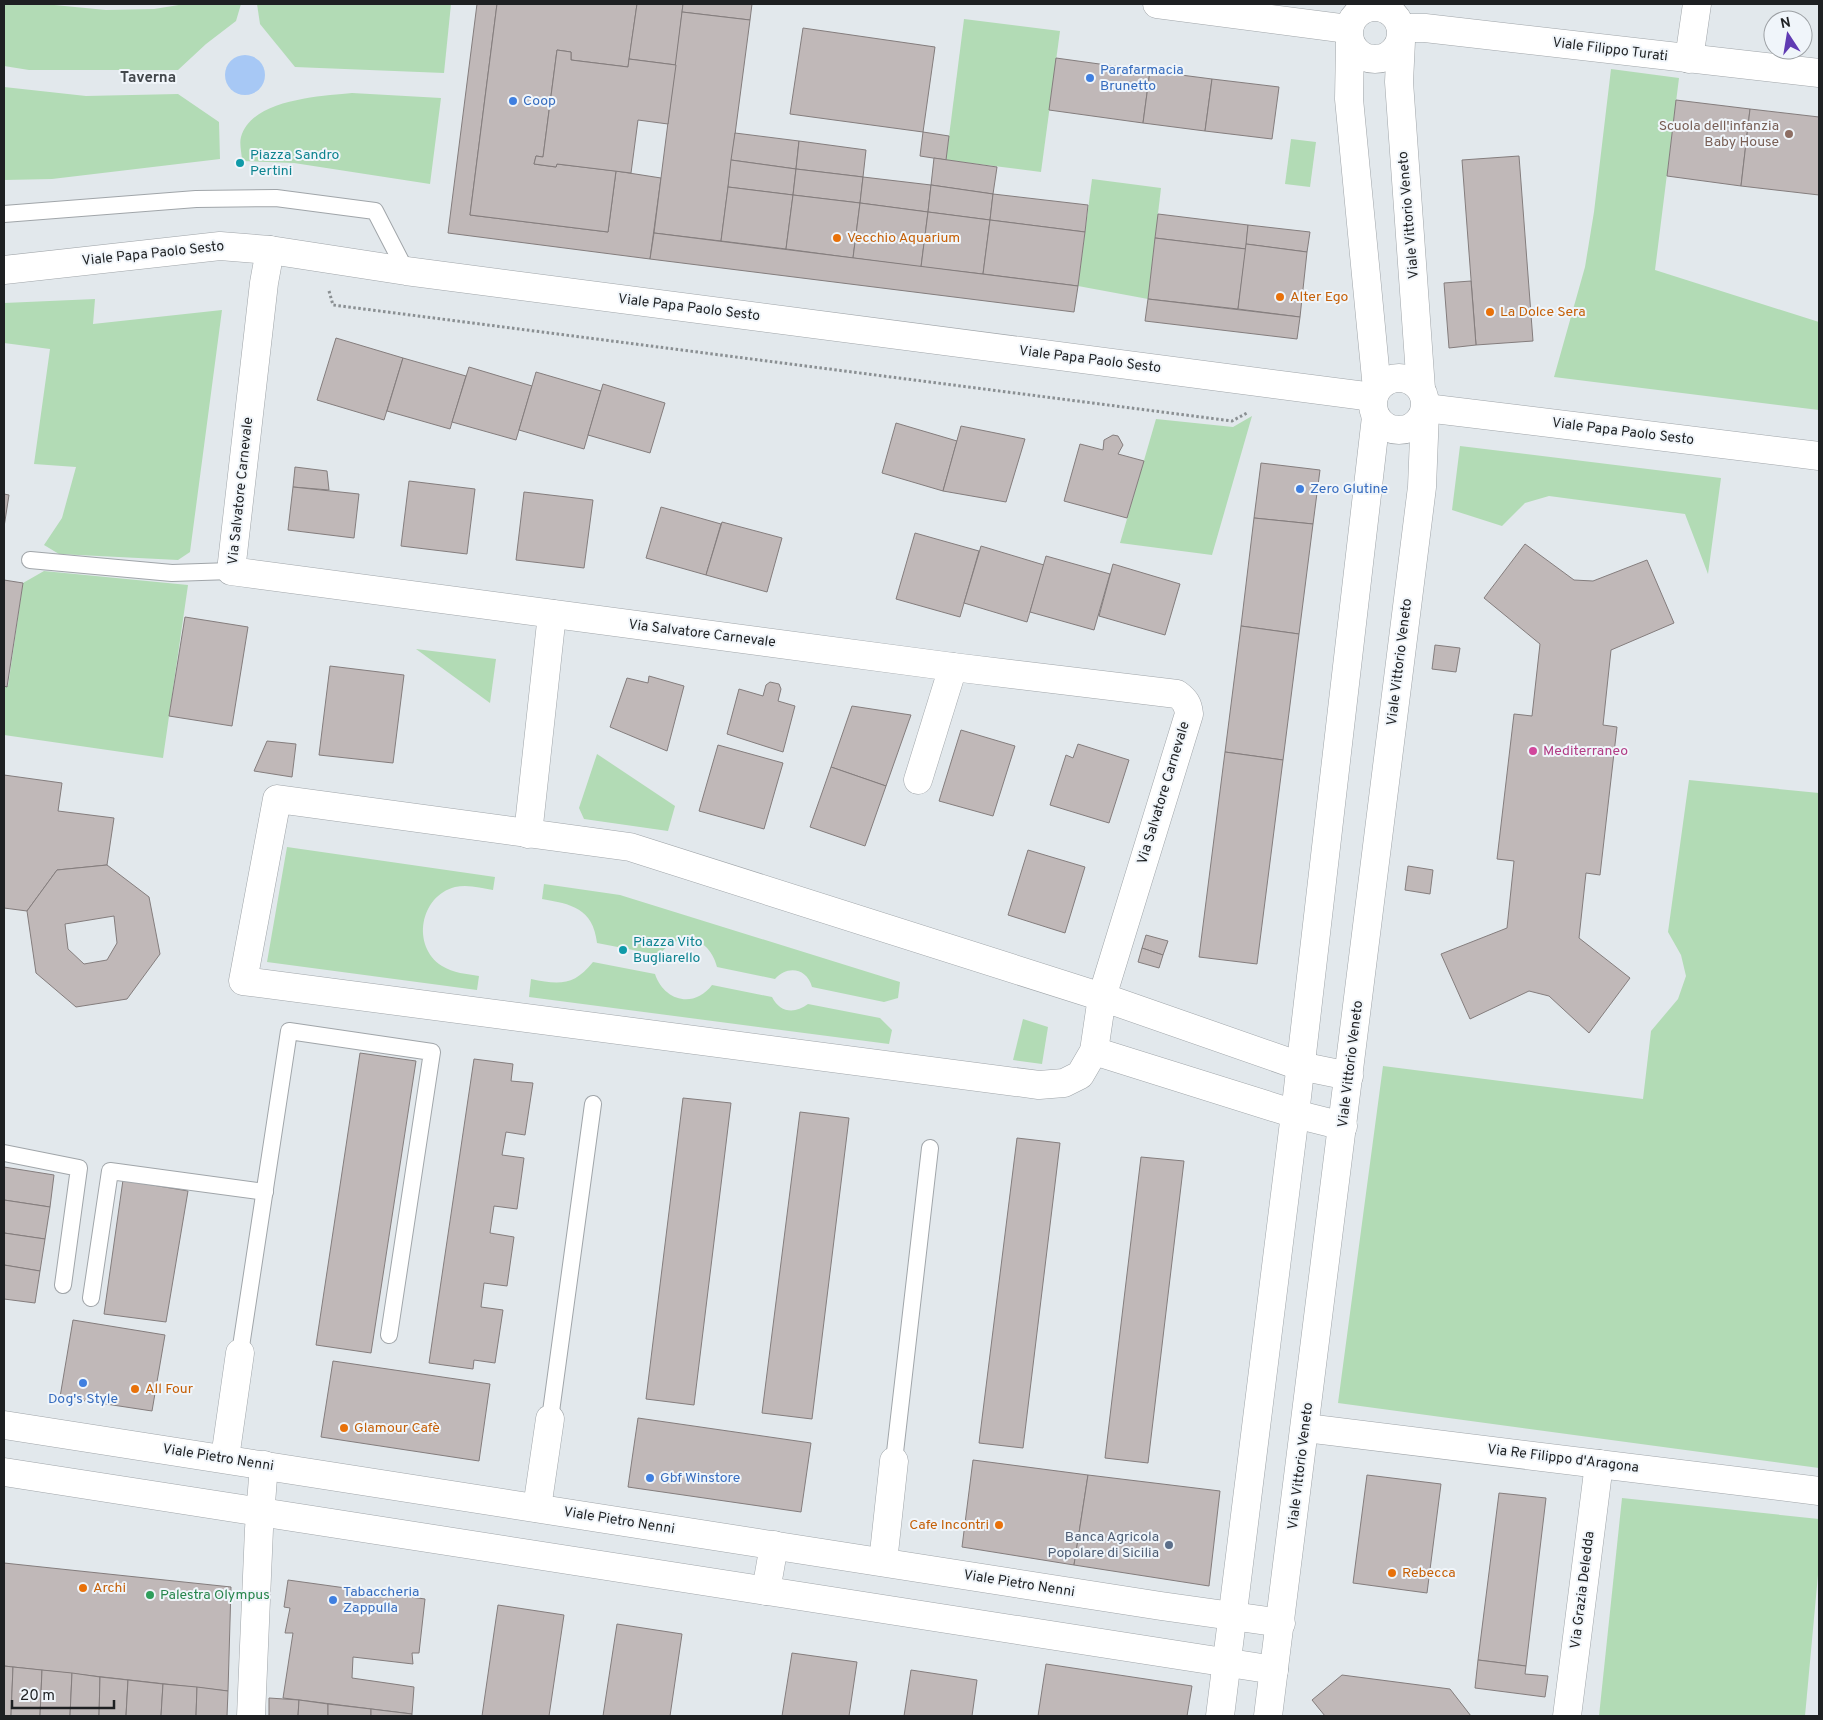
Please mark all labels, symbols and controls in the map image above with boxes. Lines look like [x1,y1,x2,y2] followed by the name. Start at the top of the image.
[1763,10,1813,60] north arrow
[1779,14,1792,33] text: N
[1551,34,1669,66] street label: Viale Filippo Turati
[1100,62,1184,95] place label: Parafarmacia Brunetto
[120,69,176,88] district label: Taverna
[1084,72,1096,84] marker: Parafarmacia Brunetto
[523,93,556,110] place label: Coop
[507,95,519,107] marker: Coop
[1659,118,1779,151] place label: Scuola dell'infanzia Baby House
[1783,128,1795,140] marker: Scuola dell'infanzia Baby House
[250,147,340,180] place label: Piazza Sandro Pertini
[1395,150,1423,280] street label: Viale Vittorio Veneto
[234,157,246,169] marker: Piazza Sandro Pertini
[847,230,960,247] place label: Vecchio Aquarium
[831,232,843,244] marker: Vecchio Aquarium
[81,238,225,270] street label: Viale Papa Paolo Sesto
[1290,289,1348,306] place label: Alter Ego
[617,291,761,325] street label: Viale Papa Paolo Sesto
[1274,291,1286,303] marker: Alter Ego
[1500,304,1586,321] place label: La Dolce Sera
[1484,306,1496,318] marker: La Dolce Sera
[1018,343,1162,377] street label: Viale Papa Paolo Sesto
[1551,415,1695,449] street label: Viale Papa Paolo Sesto
[225,416,257,566] street label: Via Salvatore Carnevale
[1310,481,1388,498] place label: Zero Glutine
[1294,483,1306,495] marker: Zero Glutine
[1384,597,1416,727] street label: Viale Vittorio Veneto
[627,617,777,651] street label: Via Salvatore Carnevale
[1134,720,1194,866] street label: Via Salvatore Carnevale
[1543,743,1628,760] place label: Mediterraneo
[1527,745,1539,757] marker: Mediterraneo
[633,934,703,967] place label: Piazza Vito Bugliarello
[617,944,629,956] marker: Piazza Vito Bugliarello
[1335,999,1367,1129] street label: Viale Vittorio Veneto
[77,1377,89,1389] marker: Dog's Style
[145,1381,194,1398] place label: All Four
[129,1383,141,1395] marker: All Four
[48,1391,118,1408] place label: Dog's Style
[1285,1401,1317,1531] street label: Viale Vittorio Veneto
[354,1420,440,1437] place label: Glamour Cafè
[338,1422,350,1434] marker: Glamour Cafè
[161,1441,275,1475] street label: Viale Pietro Nenni
[1486,1441,1640,1477] street label: Via Re Filippo d'Aragona
[660,1470,740,1487] place label: Gbf Winstore
[644,1472,656,1484] marker: Gbf Winstore
[562,1504,676,1538] street label: Viale Pietro Nenni
[909,1517,989,1534] place label: Cafe Incontri
[993,1519,1005,1531] marker: Cafe Incontri
[1048,1529,1159,1562] place label: Banca Agricola Popolare di Sicilia
[1567,1530,1599,1650] street label: Via Grazia Deledda
[1163,1539,1175,1551] marker: Banca Agricola Popolare di Sicilia
[1402,1565,1456,1582] place label: Rebecca
[962,1567,1076,1601] street label: Viale Pietro Nenni
[1386,1567,1398,1579] marker: Rebecca
[93,1580,126,1597] place label: Archi
[77,1582,89,1594] marker: Archi
[343,1584,419,1617] place label: Tabaccheria Zappulla
[160,1587,270,1604] place label: Palestra Olympus
[144,1589,156,1601] marker: Palestra Olympus
[327,1594,339,1606] marker: Tabaccheria Zappulla
[12,1678,115,1710] scale bar
[20,1687,55,1706] text: 20 m

